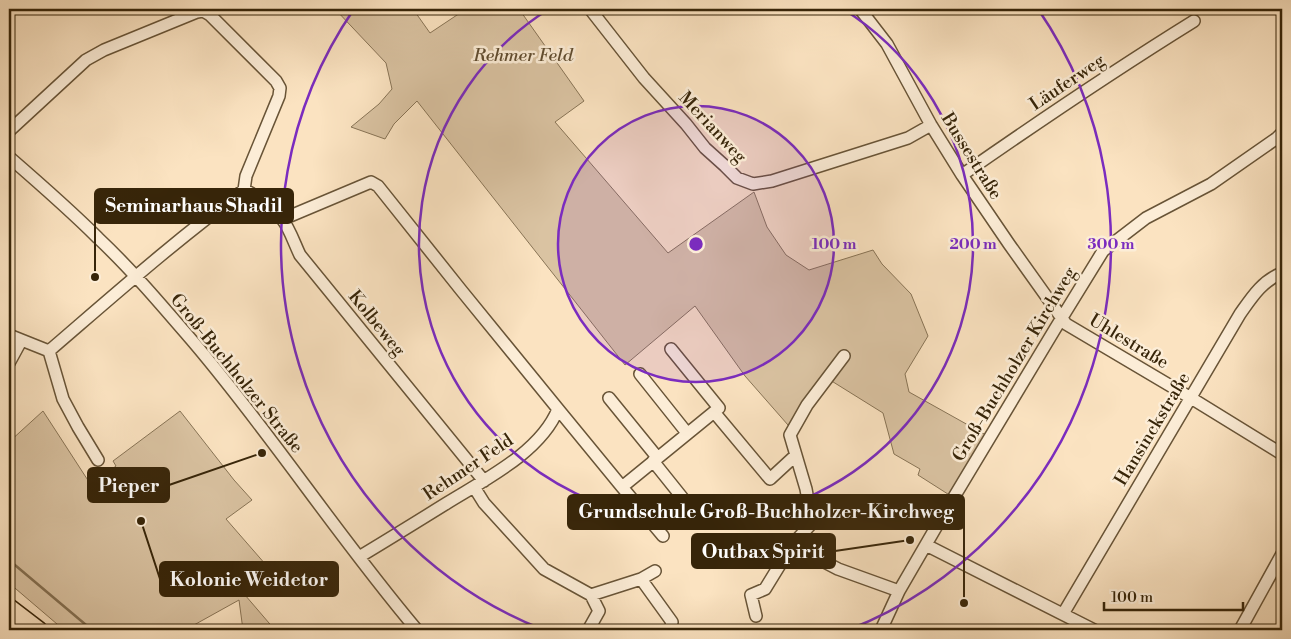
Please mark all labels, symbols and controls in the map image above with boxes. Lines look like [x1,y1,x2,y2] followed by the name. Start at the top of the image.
[472,44,574,67] park label: Rehmer Feld
[1025,49,1110,116] street label: Läuferweg
[674,87,752,168] street label: Merianweg
[935,108,1007,204] street label: Bussestraße
[95,189,293,223] callout: Seminarhaus Shadil
[105,194,283,218] text: Seminarhaus Shadil
[687,235,705,253] centre of rings
[812,235,857,254] text: 100 m
[949,235,997,254] text: 200 m
[1088,235,1135,254] text: 300 m
[947,262,1082,466] street label: Groß-Buchholzer Kirchweg
[343,286,411,362] street label: Kolbeweg
[165,289,308,458] street label: Groß-Buchholzer Straße
[1085,309,1173,374] street label: Uhlestraße
[1110,368,1195,490] street label: Hansinckstraße
[419,428,518,506] street label: Rehmer Feld
[88,468,169,502] callout: Pieper
[98,474,160,498] text: Pieper
[568,495,964,529] callout: Grundschule Groß-Buchholzer-Kirchweg
[578,500,955,524] text: Grundschule Groß-Buchholzer-Kirchweg
[692,534,835,568] callout: Outbax Spirit
[702,540,824,564] text: Outbax Spirit
[160,562,338,596] callout: Kolonie Weidetor
[170,568,329,592] text: Kolonie Weidetor
[1104,579,1242,611] scale bar
[1111,588,1153,607] text: 100 m

